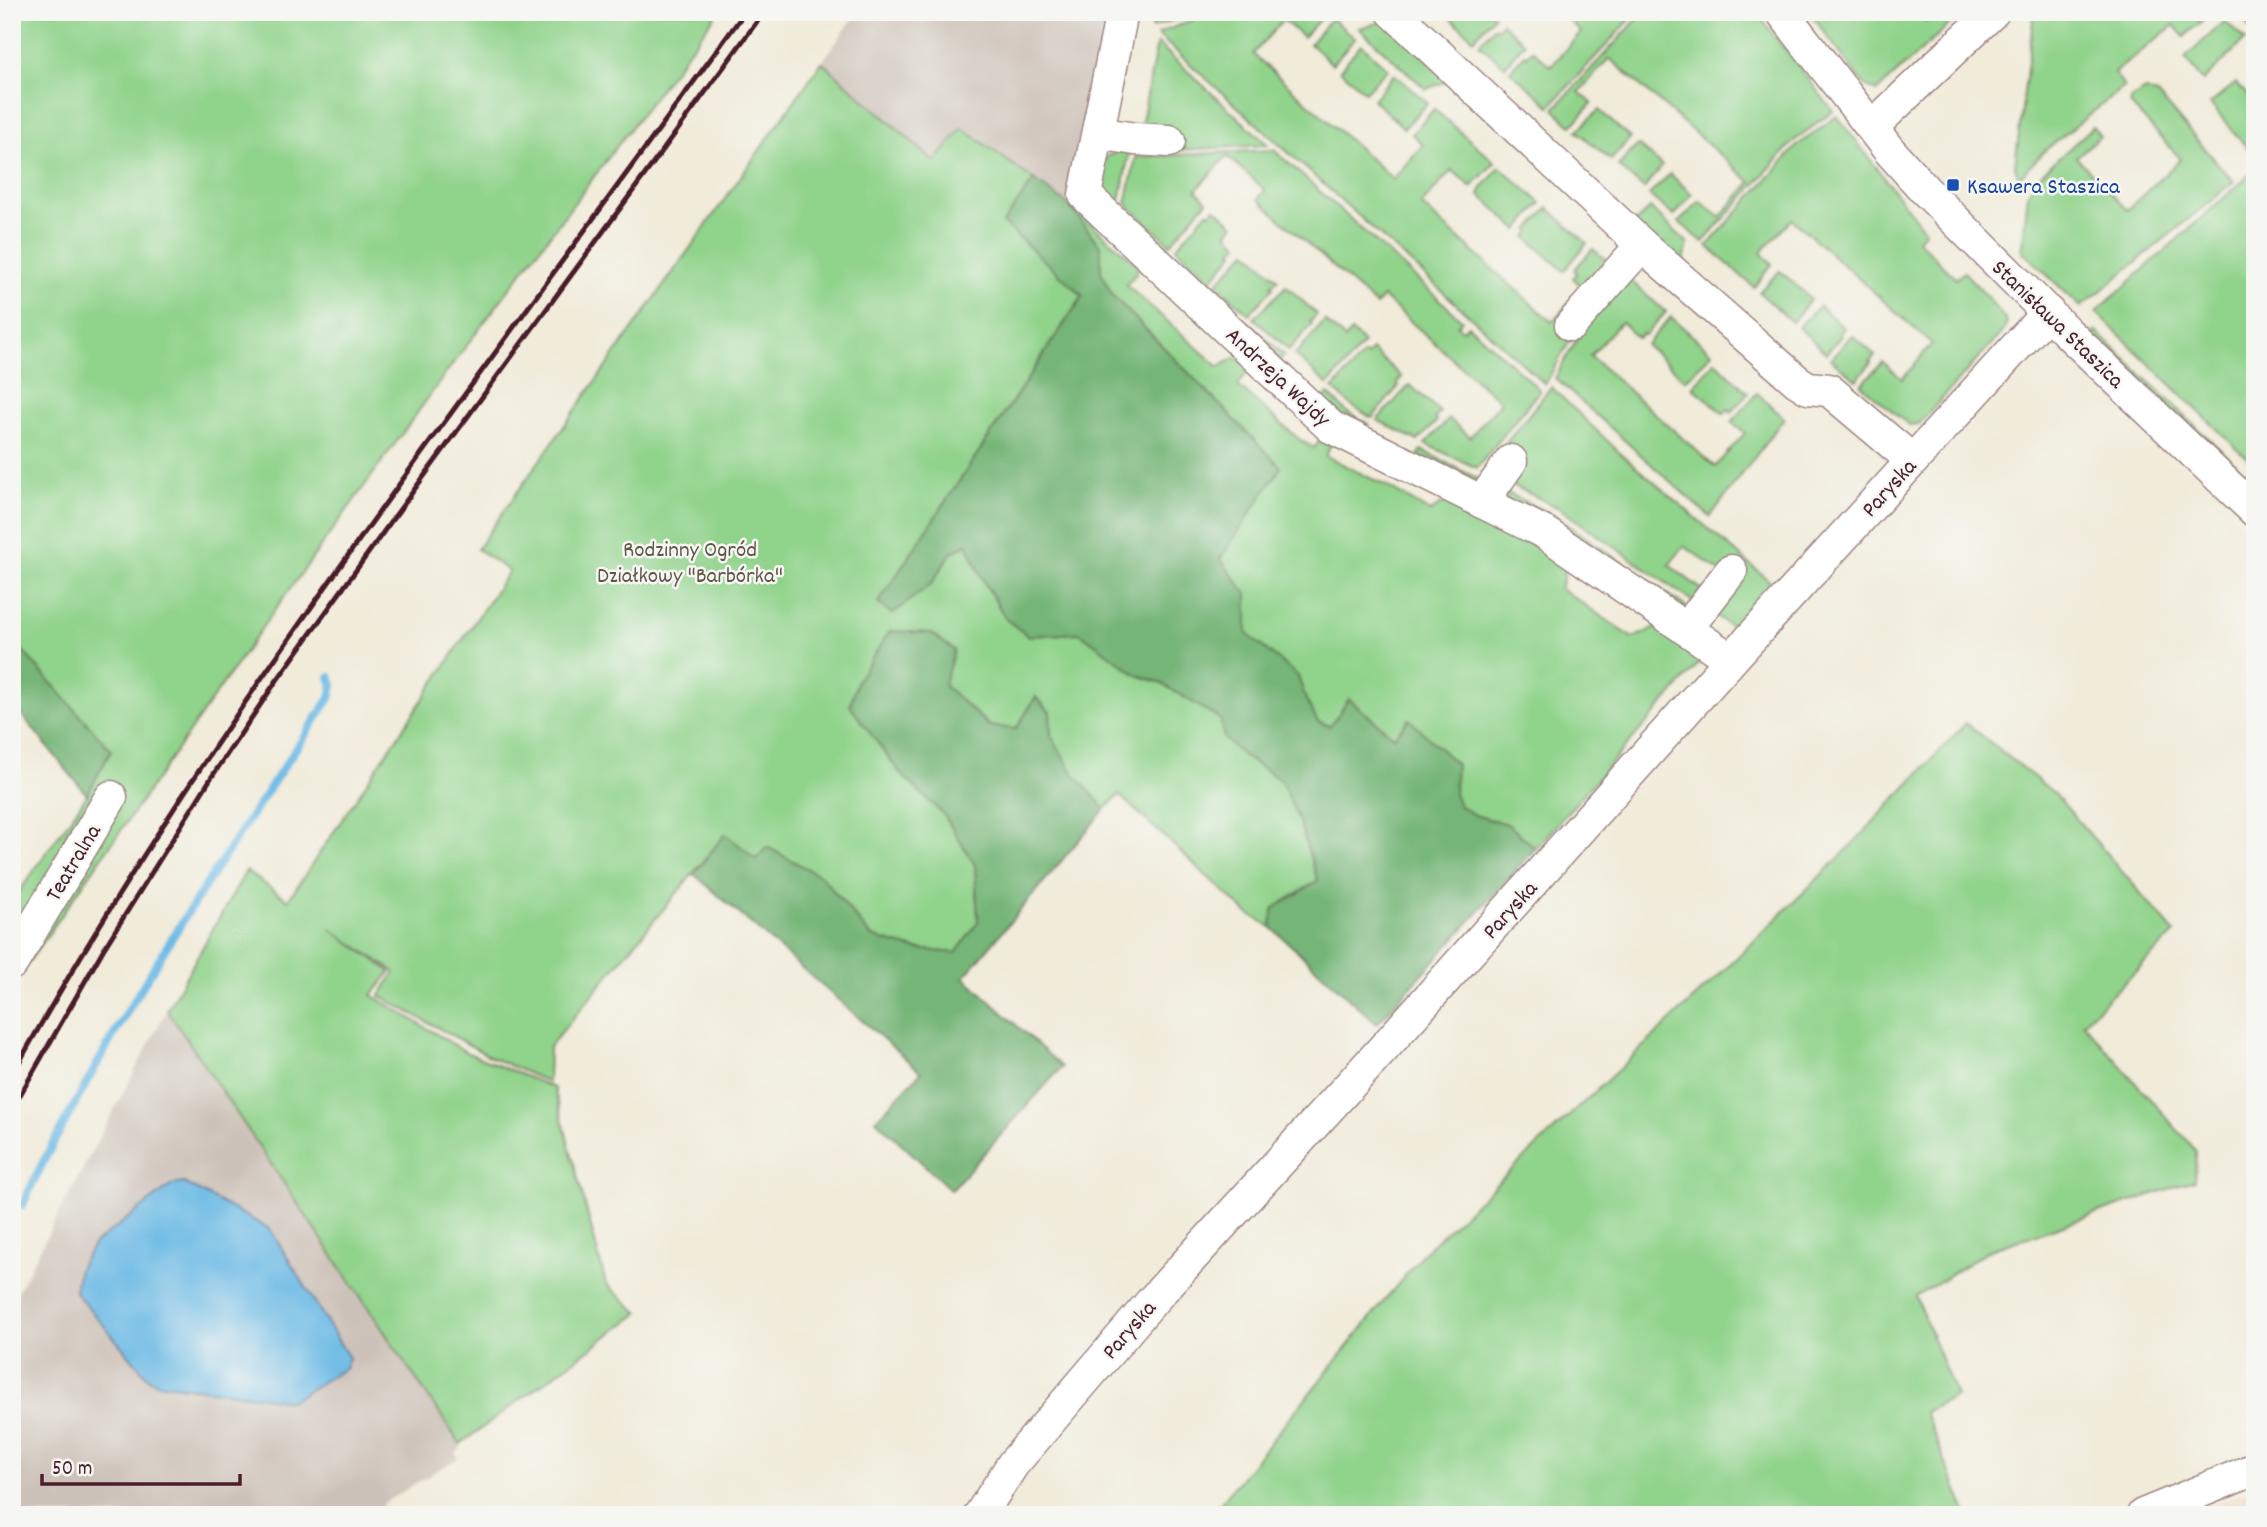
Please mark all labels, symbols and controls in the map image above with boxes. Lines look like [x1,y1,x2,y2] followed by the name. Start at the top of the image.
[1967,172,2121,205] place label: Ksawera Staszica
[1945,177,1961,193] marker: Ksawera Staszica
[1983,253,2131,398] street label: Stanisława Staszica
[1217,321,1337,437] street label: Andrzeja Wajdy
[1855,452,1927,526] street label: Paryska
[597,535,783,594] park label: Rodzinny Ogród Działkowy "Barbórka"
[39,818,112,909] street label: Teatralna
[1476,874,1548,948] street label: Paryska
[1096,1294,1167,1368] street label: Paryska
[42,1443,240,1487] scale bar
[52,1455,92,1485] text: 50 m

